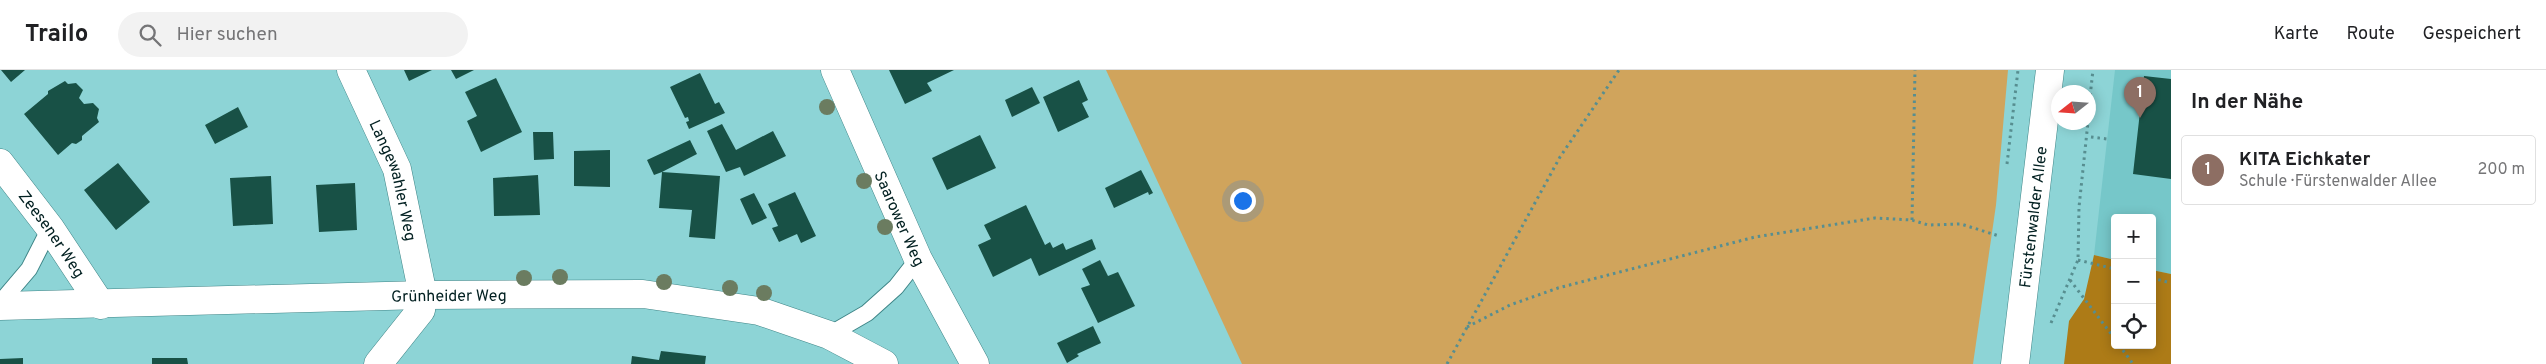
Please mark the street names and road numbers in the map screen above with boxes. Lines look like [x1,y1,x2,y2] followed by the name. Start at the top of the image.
[364,117,420,243] street label: Langewahler Weg
[2016,145,2053,289] street label: Fürstenwalder Allee
[869,168,928,271] street label: Saarower Weg
[13,187,88,282] street label: Zeesener Weg
[391,287,507,308] street label: Grünheider Weg

